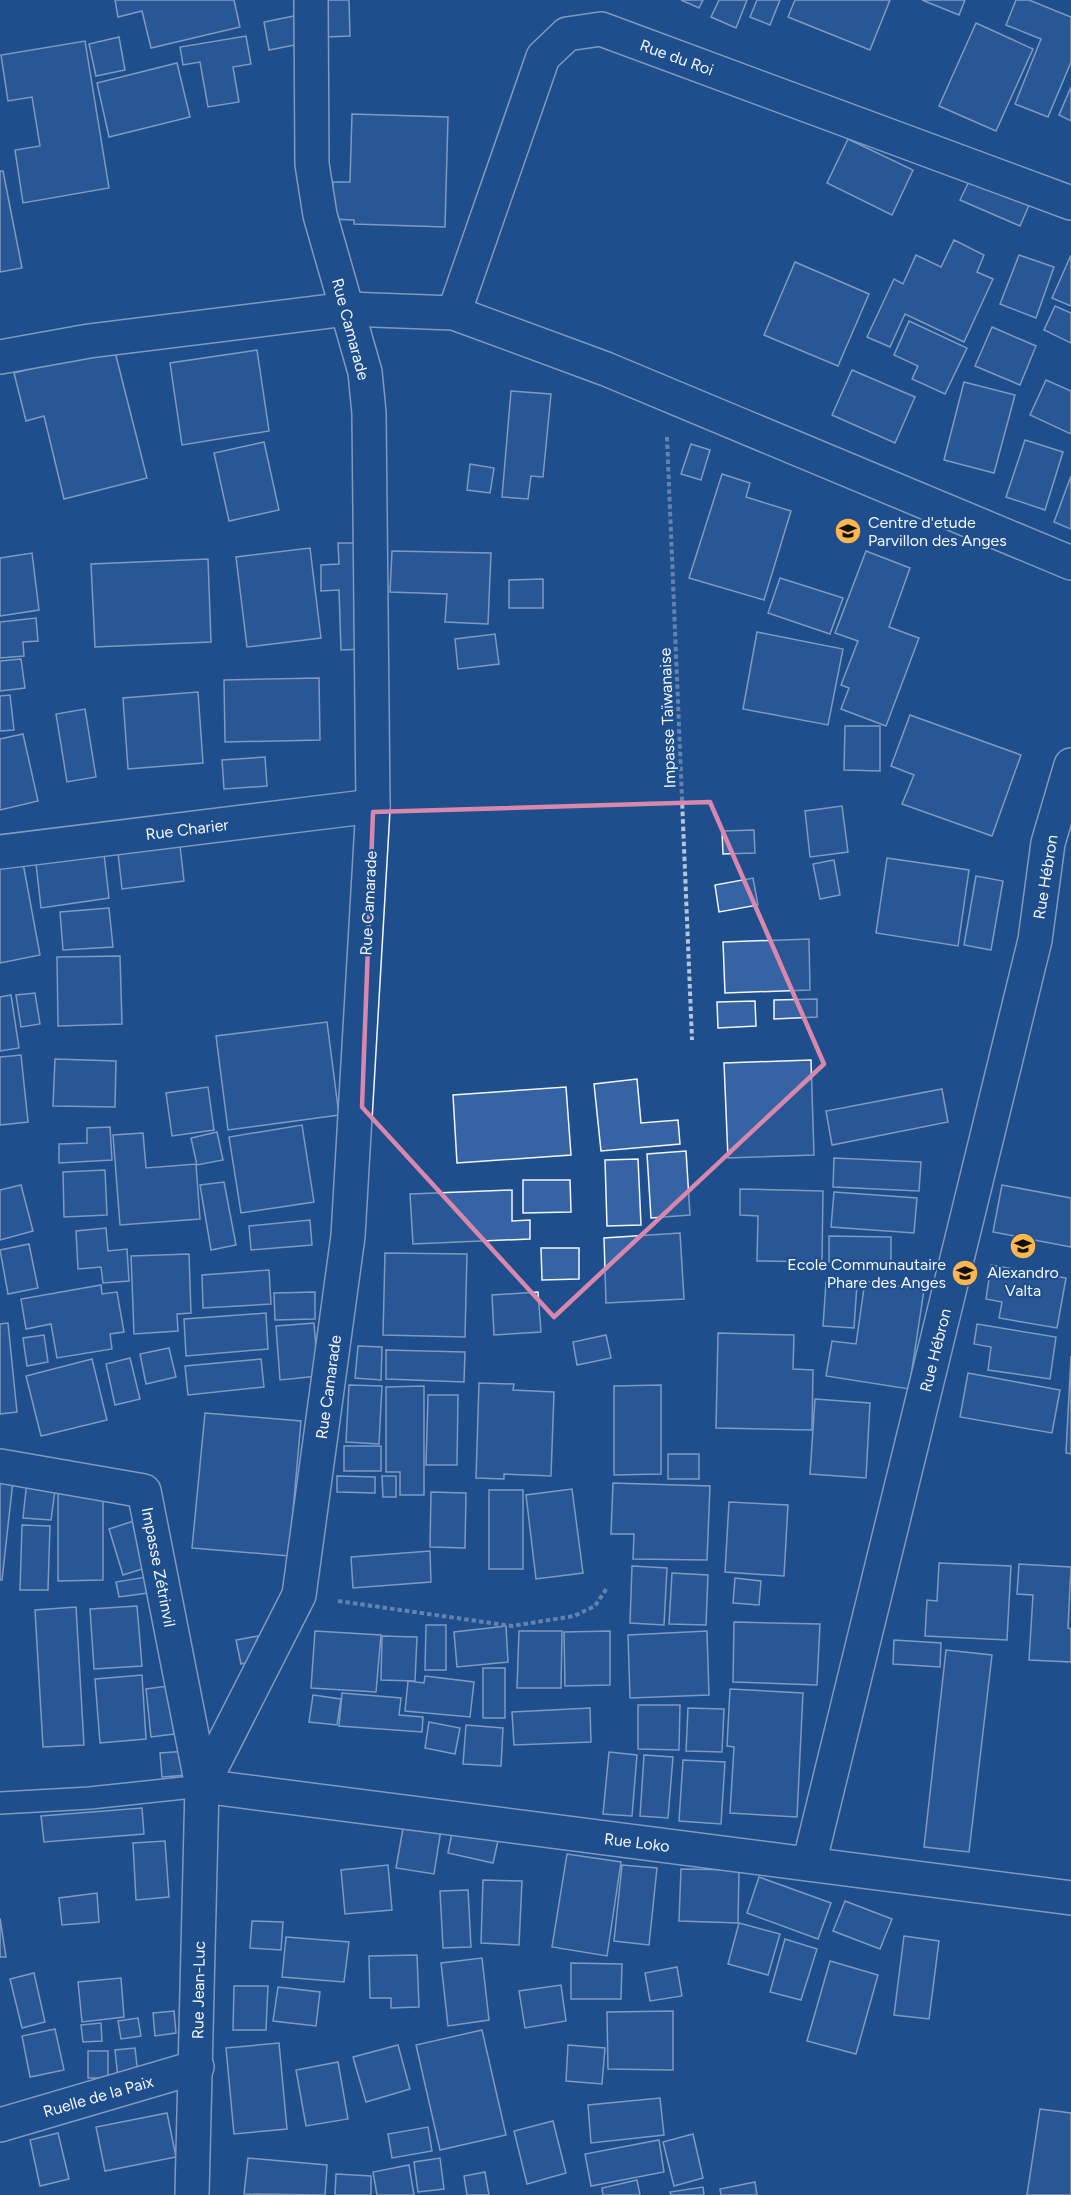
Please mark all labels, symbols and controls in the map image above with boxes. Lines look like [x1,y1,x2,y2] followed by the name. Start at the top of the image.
[637,35,716,80] street label: Rue du Roi
[328,276,373,382] street label: Rue Camarade
[868,513,1007,550] place label: Centre d'etude Parvillon des Anges
[833,516,863,546] school or university icon: Centre d'etude Parvillon des Anges
[656,647,679,788] street label: Impasse Taïwanaise
[144,815,230,844] street label: Rue Charier
[1029,833,1062,921] street label: Rue Hébron
[356,850,381,956] street label: Rue Camarade
[1008,1231,1038,1261] school or university icon: Alexandro Valta
[787,1255,946,1292] place label: Ecole Communautaire Phare des Anges
[950,1258,980,1288] school or university icon: Ecole Communautaire Phare des Anges
[987,1263,1059,1300] place label: Alexandro Valta
[916,1306,955,1394] street label: Rue Hébron
[312,1334,345,1440] street label: Rue Camarade
[138,1506,179,1629] street label: Impasse Zétrinvil
[603,1829,671,1856] street label: Rue Loko
[188,1940,209,2039] street label: Rue Jean-Luc
[41,2072,156,2121] street label: Ruelle de la Paix

